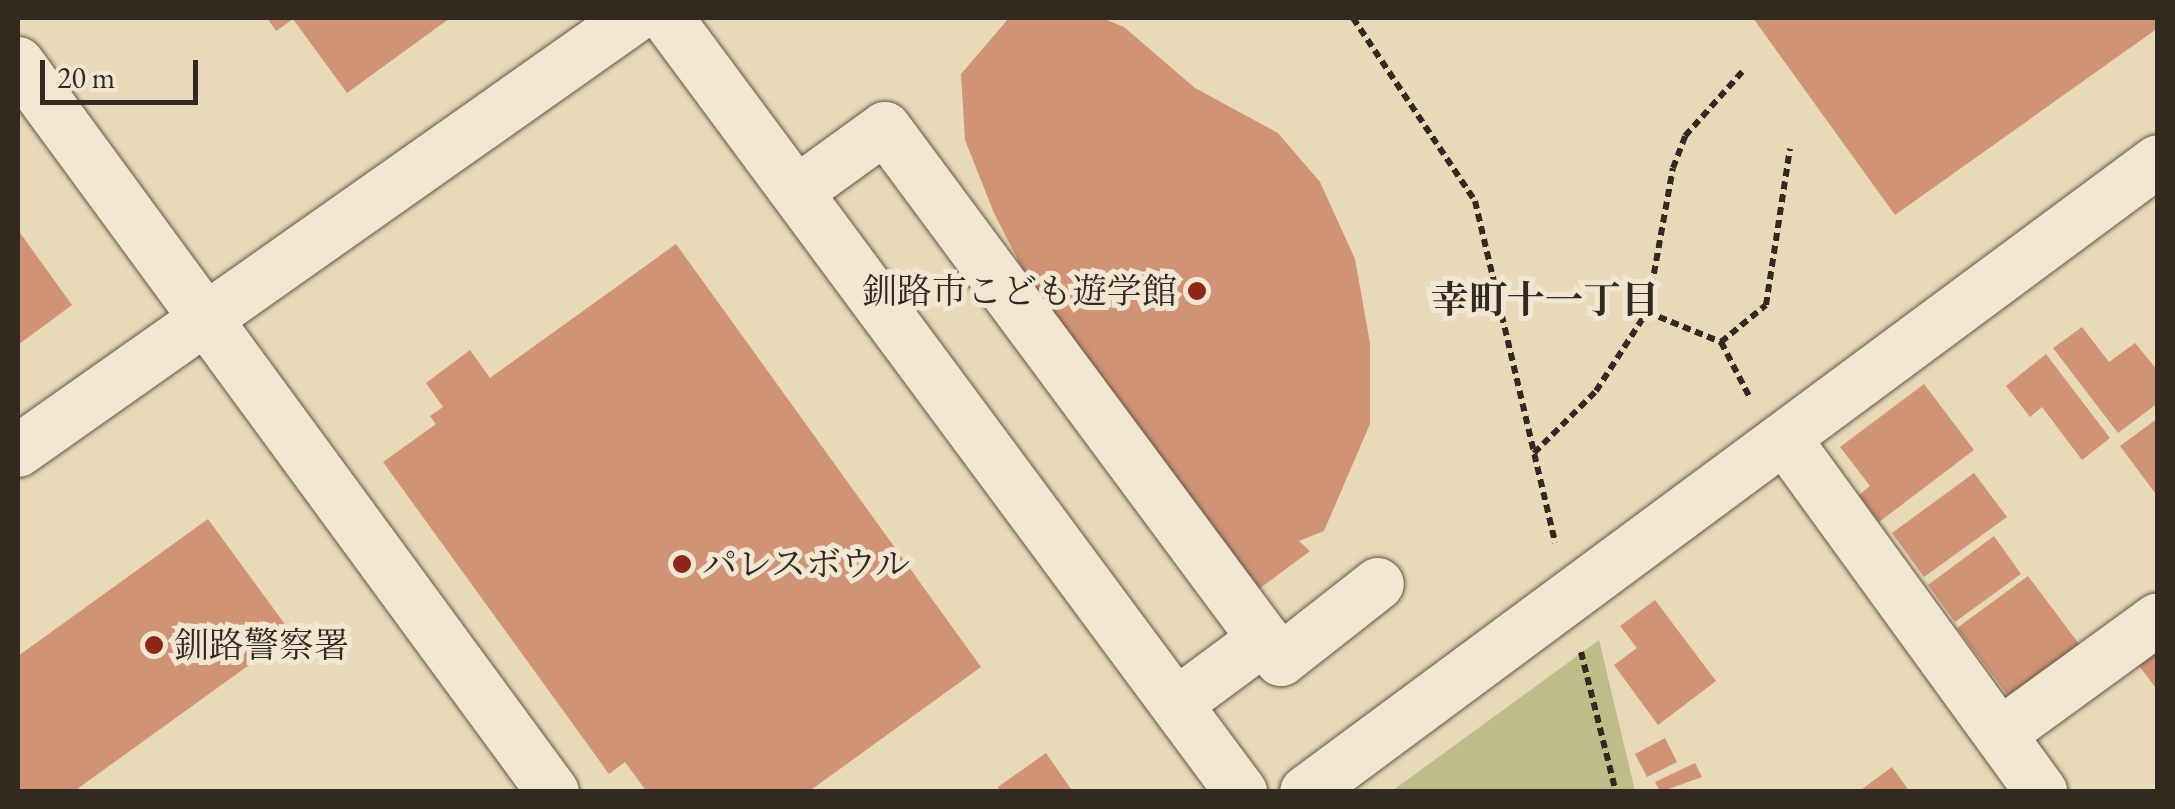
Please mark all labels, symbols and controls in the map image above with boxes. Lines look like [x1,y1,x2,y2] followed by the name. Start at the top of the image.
[45,40,202,102] scale bar
[57,58,115,97] text: 20 m
[862,270,1177,312] place label: 釧路市こども遊学館
[1431,277,1659,323] district label: 幸町十一丁目
[1186,280,1208,302] marker: 釧路市こども遊学館
[702,543,912,585] place label: パレスボウル
[671,553,693,575] marker: パレスボウル
[174,624,349,666] place label: 釧路警察署
[143,634,165,656] marker: 釧路警察署

